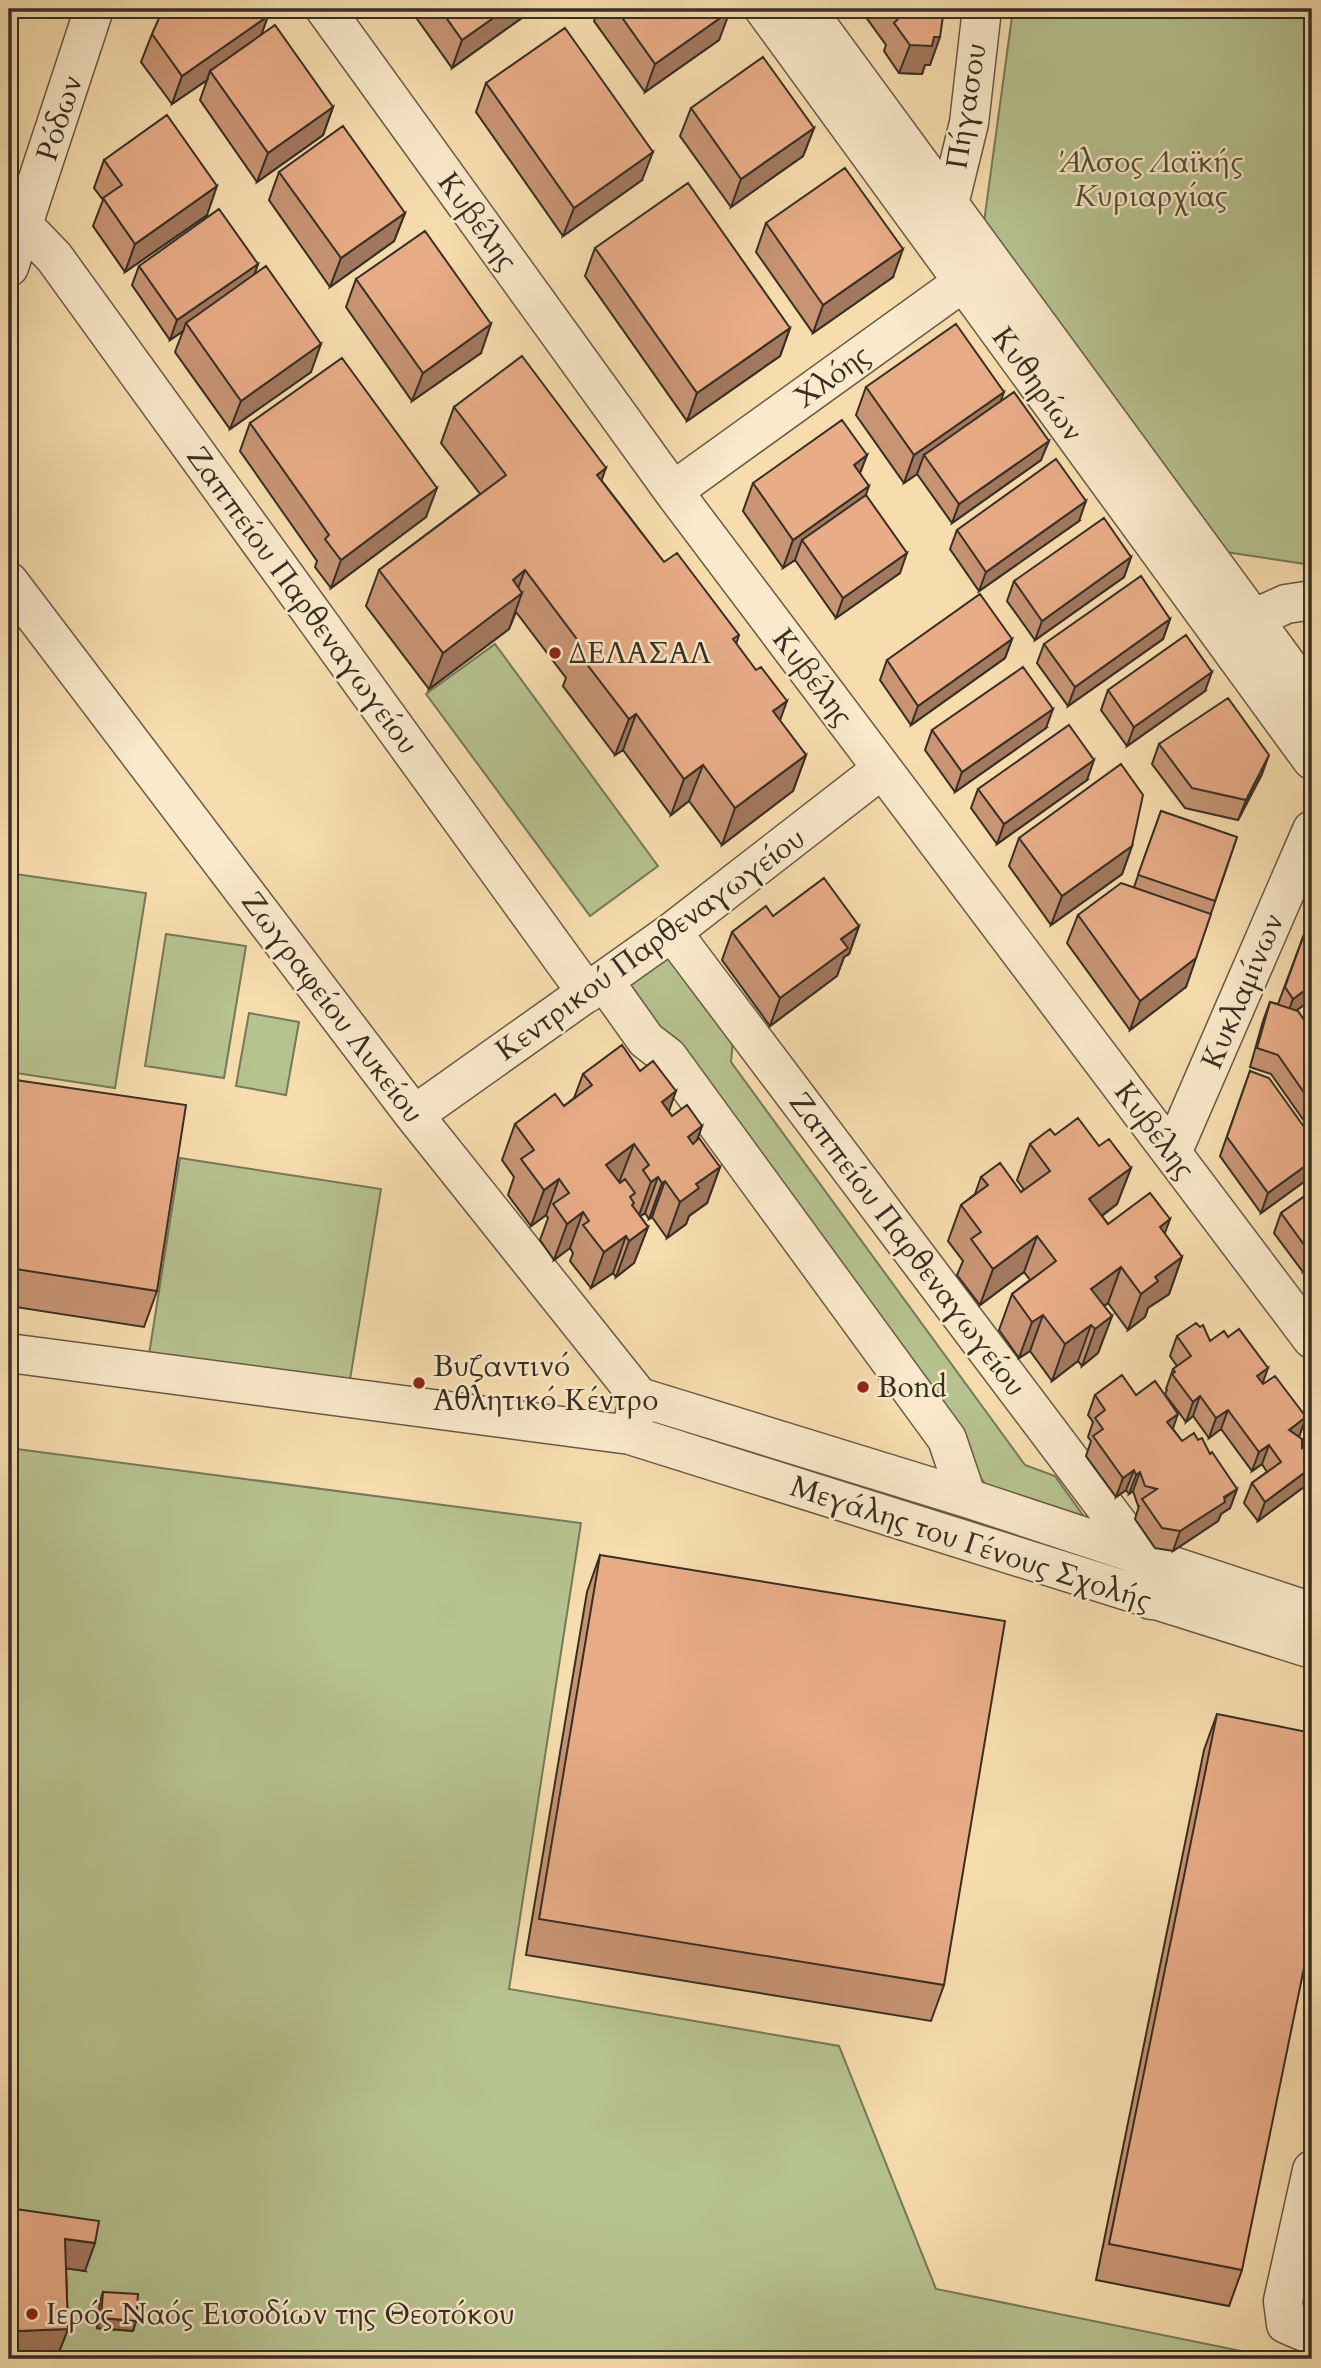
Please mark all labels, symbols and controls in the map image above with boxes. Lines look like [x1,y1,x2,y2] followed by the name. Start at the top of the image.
[936,40,997,172] street label: Πήγασου
[26,70,93,166] street label: Ρόδων
[1059,142,1243,217] park label: Άλσος Λαϊκής Κυριαρχίας
[428,164,527,279] street label: Κυβέλης
[982,319,1093,450] street label: Κυθηρίων
[786,335,879,418] street label: Χλόης
[177,438,428,763] street label: Ζαππείου Παρθεναγωγείου
[762,620,863,735] street label: Κυβέλης
[569,633,712,674] place label: ΔΕΛΑΣΑΛ
[547,645,563,661] marker: ΔΕΛΑΣΑΛ
[487,818,813,1071] street label: Κεντρικού Παρθεναγωγείου
[232,883,433,1132] street label: Ζωγραφείου Λυκείου
[1191,907,1294,1075] street label: Κυκλαμίνων
[1104,1073,1205,1188] street label: Κυβέλης
[779,1084,1036,1405] street label: Ζαππείου Παρθεναγωγείου
[433,1346,658,1421] place label: Βυζαντινό Αθλητικό Κέντρο
[877,1367,947,1408] place label: Bond
[411,1375,427,1391] marker: Βυζαντινό Αθλητικό Κέντρο
[855,1379,871,1395] marker: Bond
[785,1466,1157,1621] street label: Μεγάλης του Γένους Σχολής
[46,2294,515,2335] place label: Ιερός Ναός Εισοδίων της Θεοτόκου
[24,2306,40,2322] marker: Ιερός Ναός Εισοδίων της Θεοτόκου

